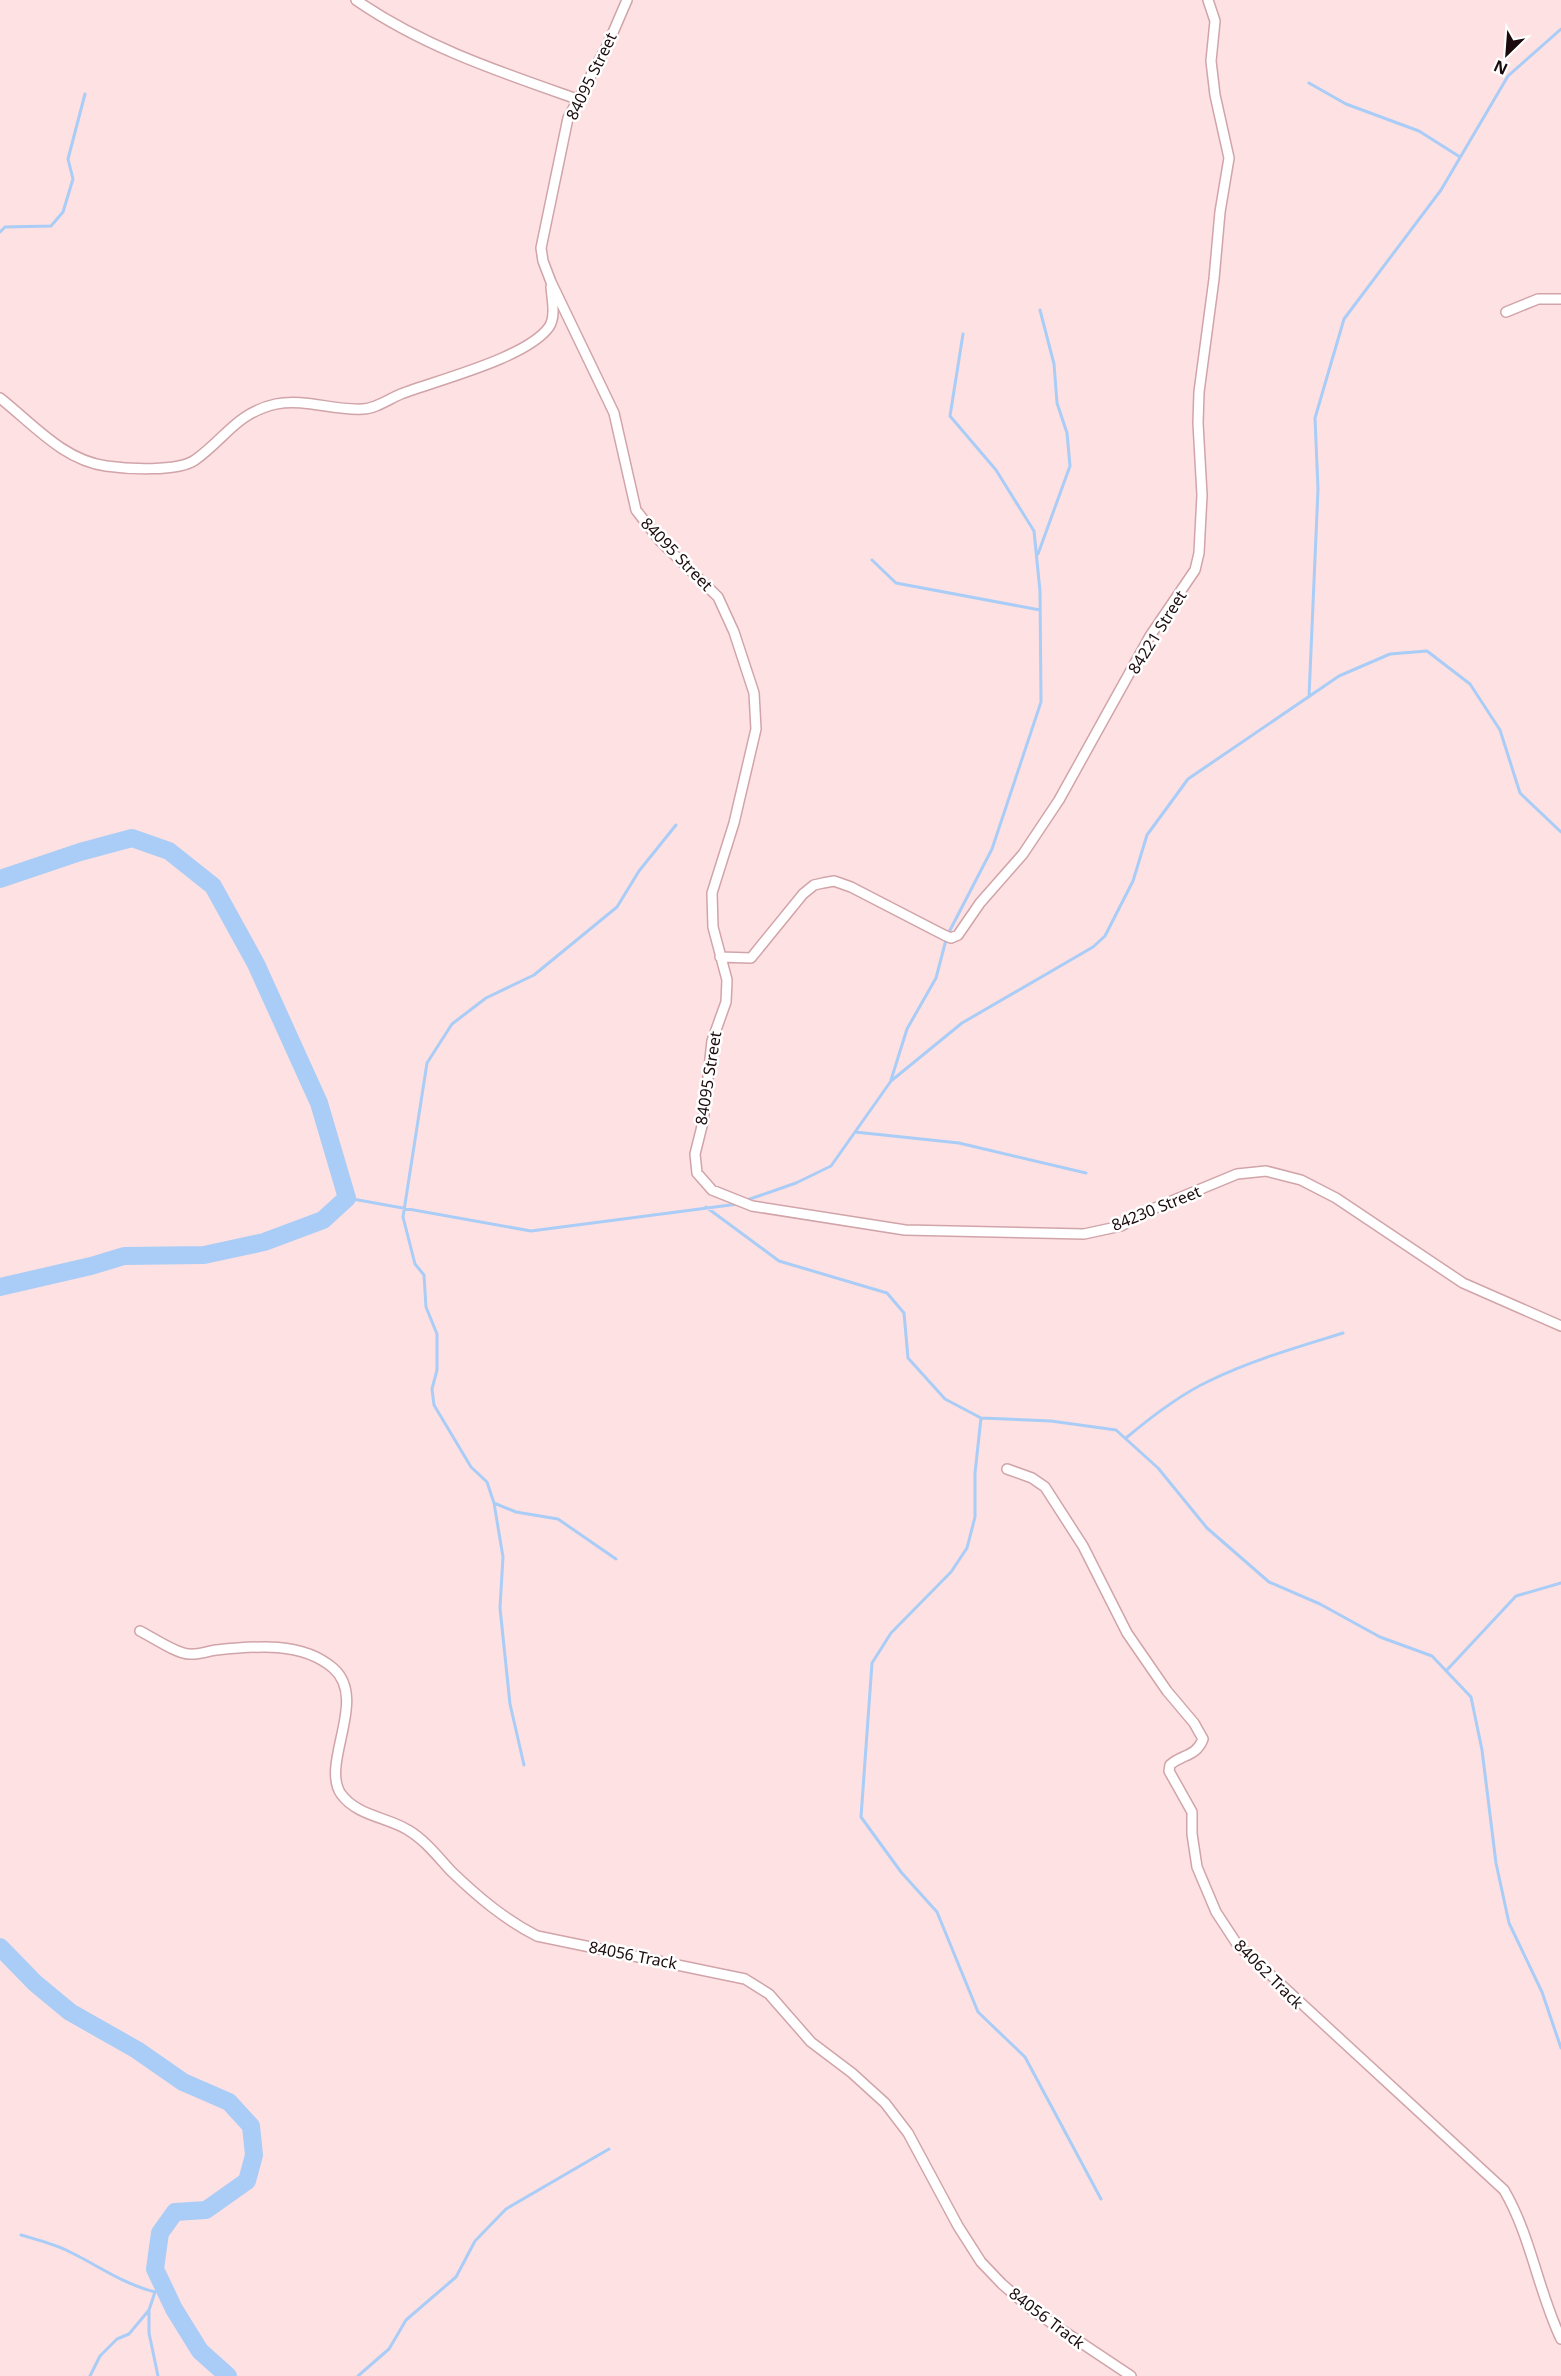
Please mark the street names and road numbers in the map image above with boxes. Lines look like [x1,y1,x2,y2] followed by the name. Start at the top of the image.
[560,28,622,123] street label: 84095 Street
[636,512,718,596] street label: 84095 Street
[1123,586,1192,678] street label: 84221 Street
[690,1029,726,1126] street label: 84095 Street
[1108,1180,1204,1236] street label: 84230 Street
[1230,1935,1309,2014] street label: 84062 Track
[587,1936,679,1974] street label: 84056 Track
[1005,2282,1090,2354] street label: 84056 Track

